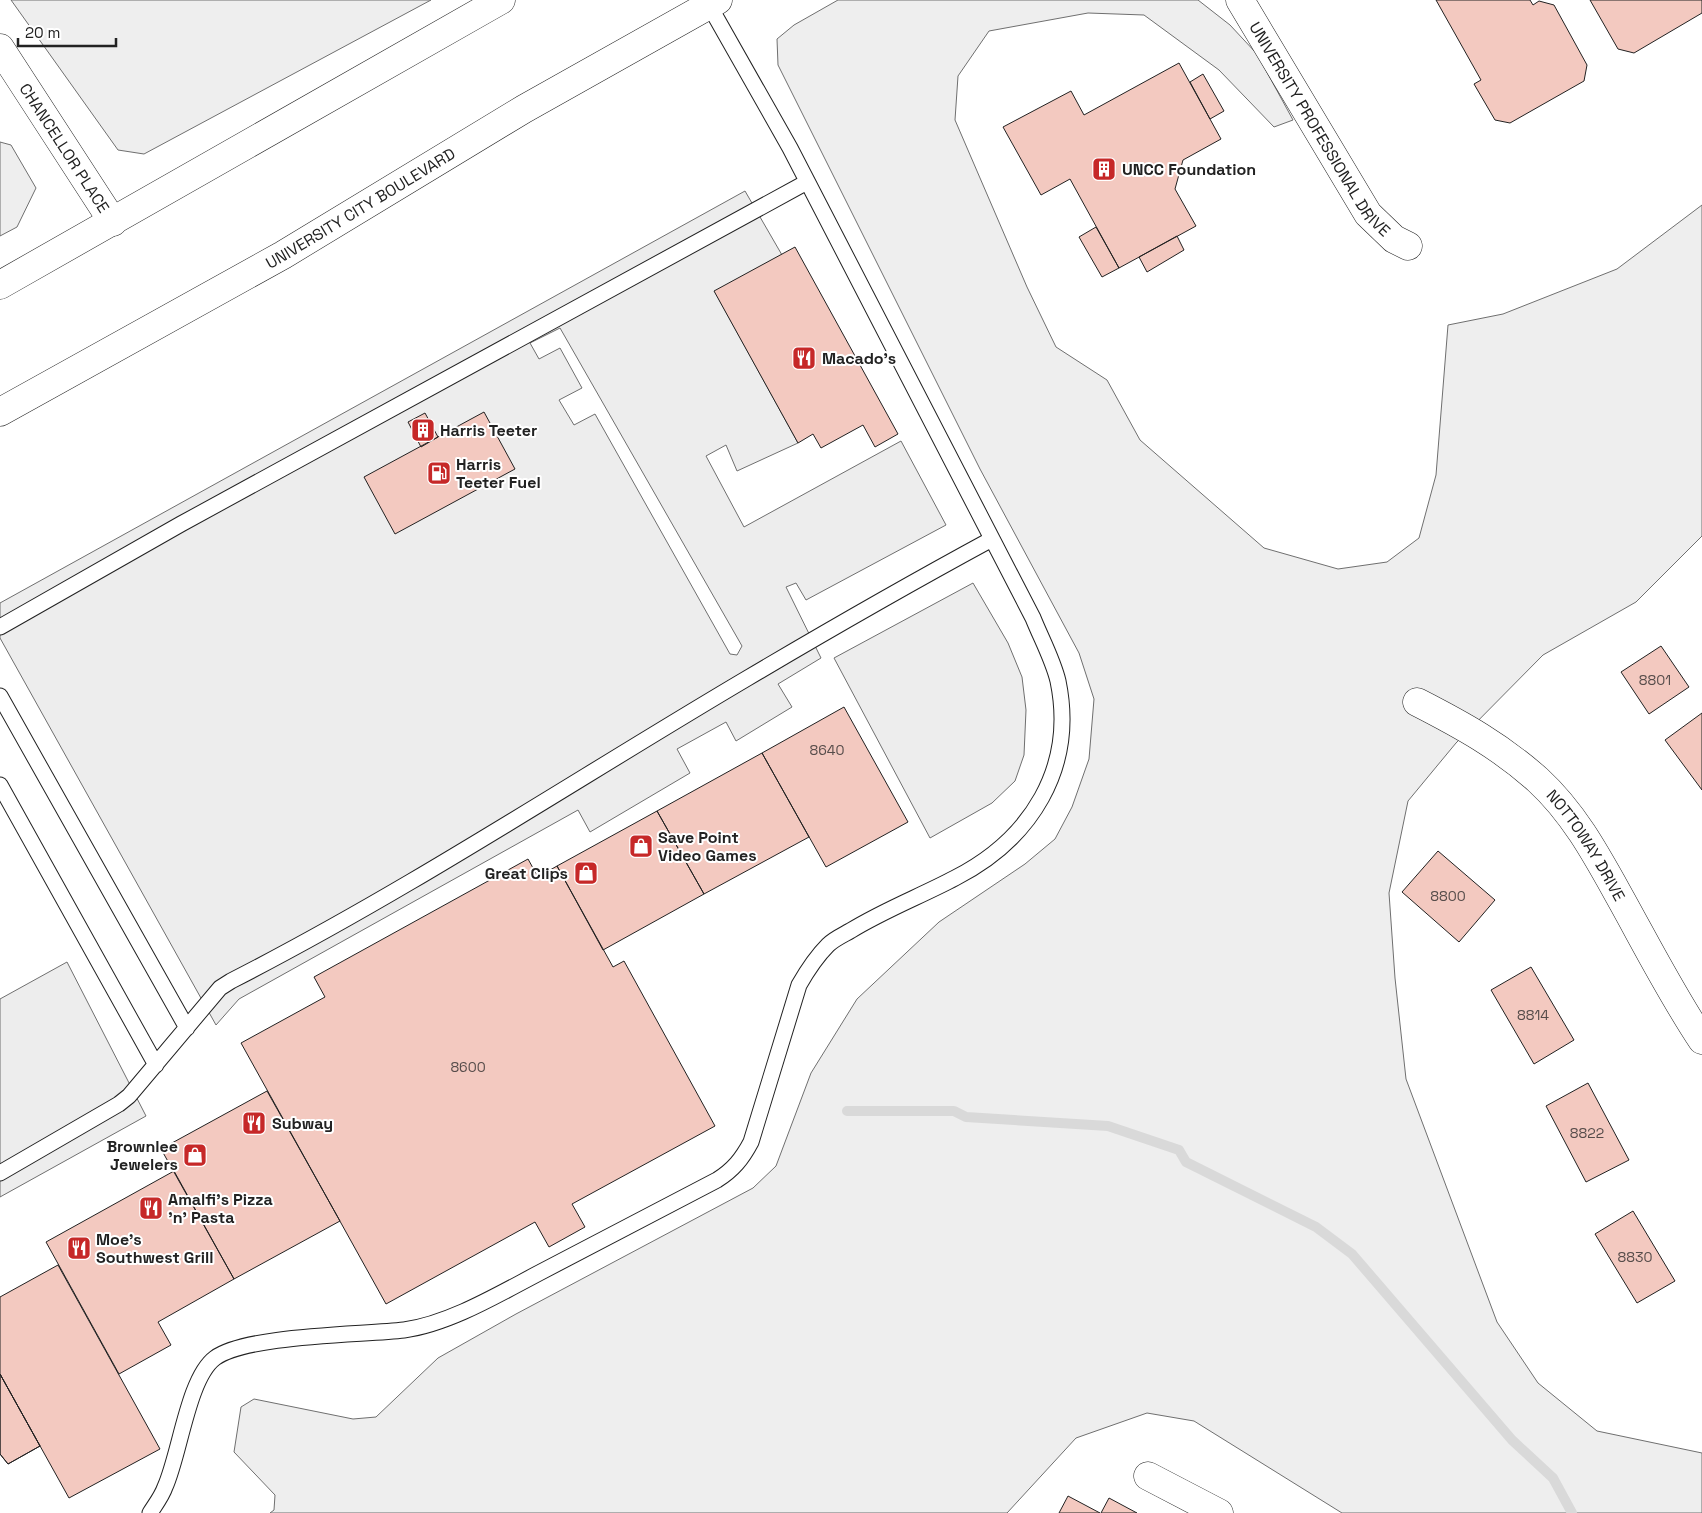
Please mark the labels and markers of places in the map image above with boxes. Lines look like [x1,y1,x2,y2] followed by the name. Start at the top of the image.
[1091,156,1117,182] building icon: UNCC Foundation
[1122,159,1256,180] place label: UNCC Foundation
[791,345,817,371] restaurant icon: Macado's
[822,348,896,369] place label: Macado's
[410,417,436,443] building icon: Harris Teeter
[440,420,537,441] place label: Harris Teeter
[456,454,541,493] place label: Harris Teeter Fuel
[426,460,452,486] fuel station icon: Harris Teeter Fuel
[658,827,757,866] place label: Save Point Video Games
[628,833,654,859] shop icon: Save Point Video Games
[573,860,599,886] shop icon: Great Clips
[485,863,568,884] place label: Great Clips
[241,1110,267,1136] restaurant icon: Subway
[272,1113,333,1134] place label: Subway
[106,1136,178,1175] place label: Brownlee Jewelers
[182,1142,208,1168] shop icon: Brownlee Jewelers
[168,1189,273,1228] place label: Amalfi's Pizza 'n' Pasta
[138,1195,164,1221] restaurant icon: Amalfi's Pizza 'n' Pasta
[96,1229,214,1268] place label: Moe's Southwest Grill
[66,1235,92,1261] restaurant icon: Moe's Southwest Grill

